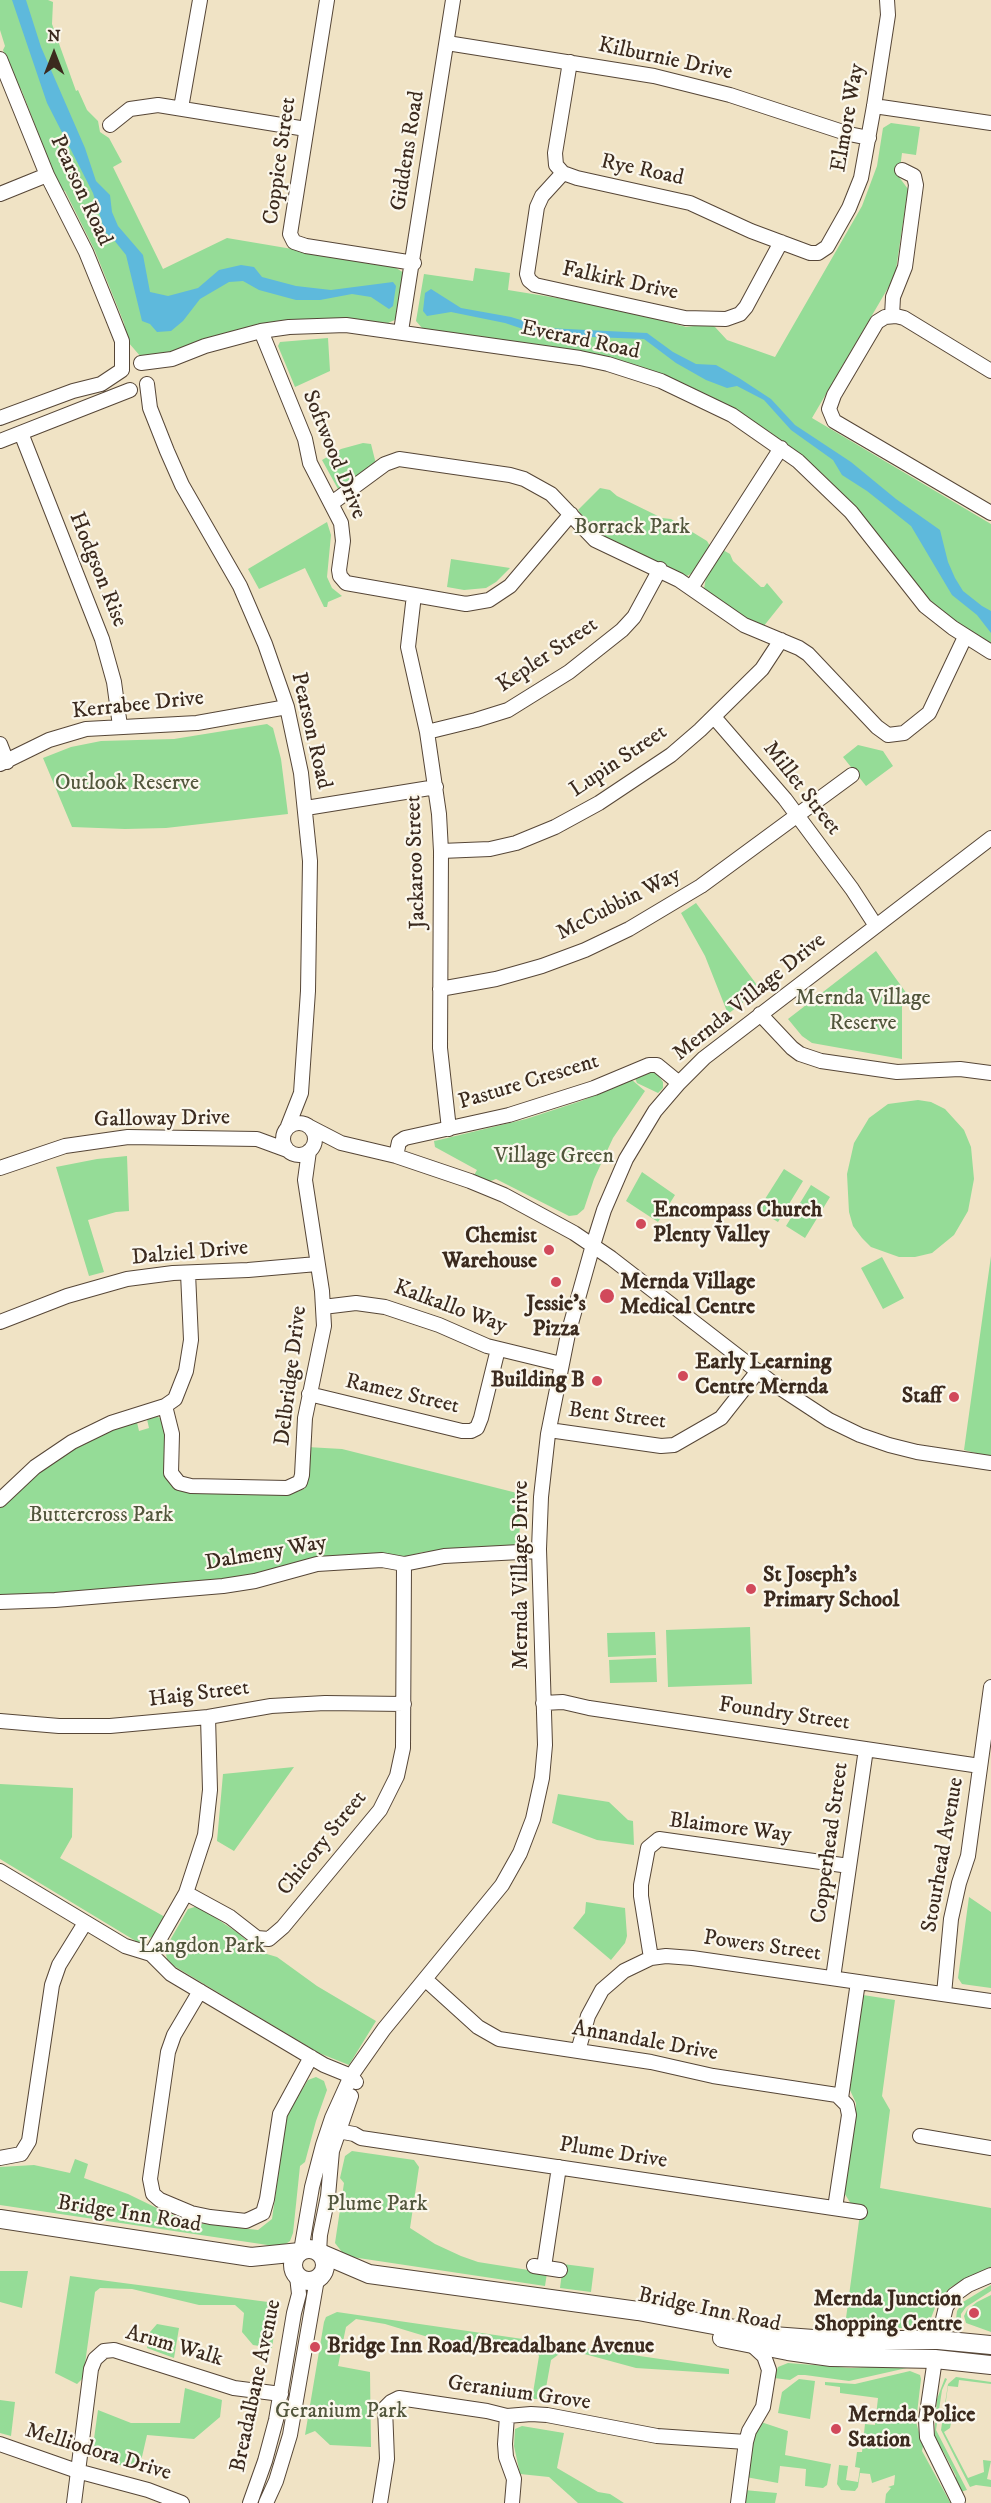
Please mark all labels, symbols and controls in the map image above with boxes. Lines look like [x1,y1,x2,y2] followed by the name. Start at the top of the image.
[24,24,84,84] north arrow
[47,26,61,46] text: N
[595,33,735,87] street label: Kilburnie Drive
[826,62,872,174] street label: Elmore Way
[386,89,432,213] street label: Giddens Road
[259,96,303,226] street label: Coppice Street
[43,132,117,250] street label: Pearson Road
[598,149,686,193] street label: Rye Road
[560,257,680,307] street label: Falkirk Drive
[518,316,642,366] street label: Everard Road
[295,387,371,523] street label: Softwood Drive
[62,509,132,631] street label: Hodgson Rise
[574,515,690,541] park label: Borrack Park
[493,613,603,699] street label: Kepler Street
[284,670,336,792] street label: Pearson Road
[71,686,205,726] street label: Kerrabee Drive
[565,720,673,804] street label: Lupin Street
[756,737,846,841] street label: Millet Street
[55,771,199,797] park label: Outlook Reserve
[401,795,433,929] street label: Jackaroo Street
[553,862,685,948] street label: McCubbin Way
[668,928,832,1068] street label: Mernda Village Drive
[795,986,931,1038] park label: Mernda Village Reserve
[456,1049,602,1117] street label: Pasture Crescent
[94,1106,230,1134] street label: Galloway Drive
[494,1144,614,1170] park label: Village Green
[653,1198,822,1250] place label: Encompass Church Plenty Valley
[634,1217,648,1231] marker: Encompass Church Plenty Valley
[442,1224,537,1276] place label: Chemist Warehouse
[131,1236,249,1272] street label: Dalziel Drive
[542,1243,556,1257] marker: Chemist Warehouse
[620,1270,755,1322] place label: Mernda Village Medical Centre
[390,1275,510,1341] street label: Kalkallo Way
[549,1275,563,1289] marker: Jessie’s Pizza
[598,1287,616,1305] marker: Mernda Village Medical Centre
[526,1292,586,1344] place label: Jessie’s Pizza
[270,1305,314,1447] street label: Delbridge Drive
[695,1350,831,1402] place label: Early Learning Centre Mernda
[491,1368,585,1394] place label: Building B
[343,1369,461,1421] street label: Ramez Street
[676,1369,690,1383] marker: Early Learning Centre Mernda
[590,1374,604,1388] marker: Building B
[902,1384,942,1410] place label: Staff
[947,1390,961,1404] marker: Staff
[567,1398,667,1436] street label: Bent Street
[509,1480,535,1670] street label: Mernda Village Drive
[29,1503,173,1529] park label: Buttercross Park
[203,1530,329,1578] street label: Dalmeny Way
[763,1563,899,1615] place label: St Joseph's Primary School
[744,1582,758,1596] marker: St Joseph's Primary School
[147,1676,251,1714] street label: Haig Street
[717,1693,851,1737] street label: Foundry Street
[807,1761,855,1925] street label: Copperhead Street
[917,1775,971,1935] street label: Stourhead Avenue
[273,1786,373,1902] street label: Chicory Street
[667,1808,793,1850] street label: Blaimore Way
[701,1926,823,1968] street label: Powers Street
[139,1934,265,1960] park label: Langdon Park
[570,2016,720,2068] street label: Annandale Drive
[557,2132,669,2176] street label: Plume Drive
[55,2191,203,2239] street label: Bridge Inn Road
[326,2192,428,2218] park label: Plume Park
[635,2283,783,2339] street label: Bridge Inn Road
[814,2287,962,2338] place label: Mernda Junction Shopping Centre
[226,2297,288,2475] street label: Breadalbane Avenue
[967,2306,981,2320] marker: Mernda Junction Shopping Centre
[122,2321,226,2373] street label: Arum Walk
[327,2334,654,2360] place label: Bridge Inn Road/Breadalbane Avenue
[308,2340,322,2354] marker: Bridge Inn Road/Breadalbane Avenue
[446,2371,592,2417] street label: Geranium Grove
[275,2399,407,2425] park label: Geranium Park
[848,2403,975,2454] place label: Mernda Police Station
[22,2418,174,2488] street label: Melliodora Drive
[829,2422,843,2436] marker: Mernda Police Station

